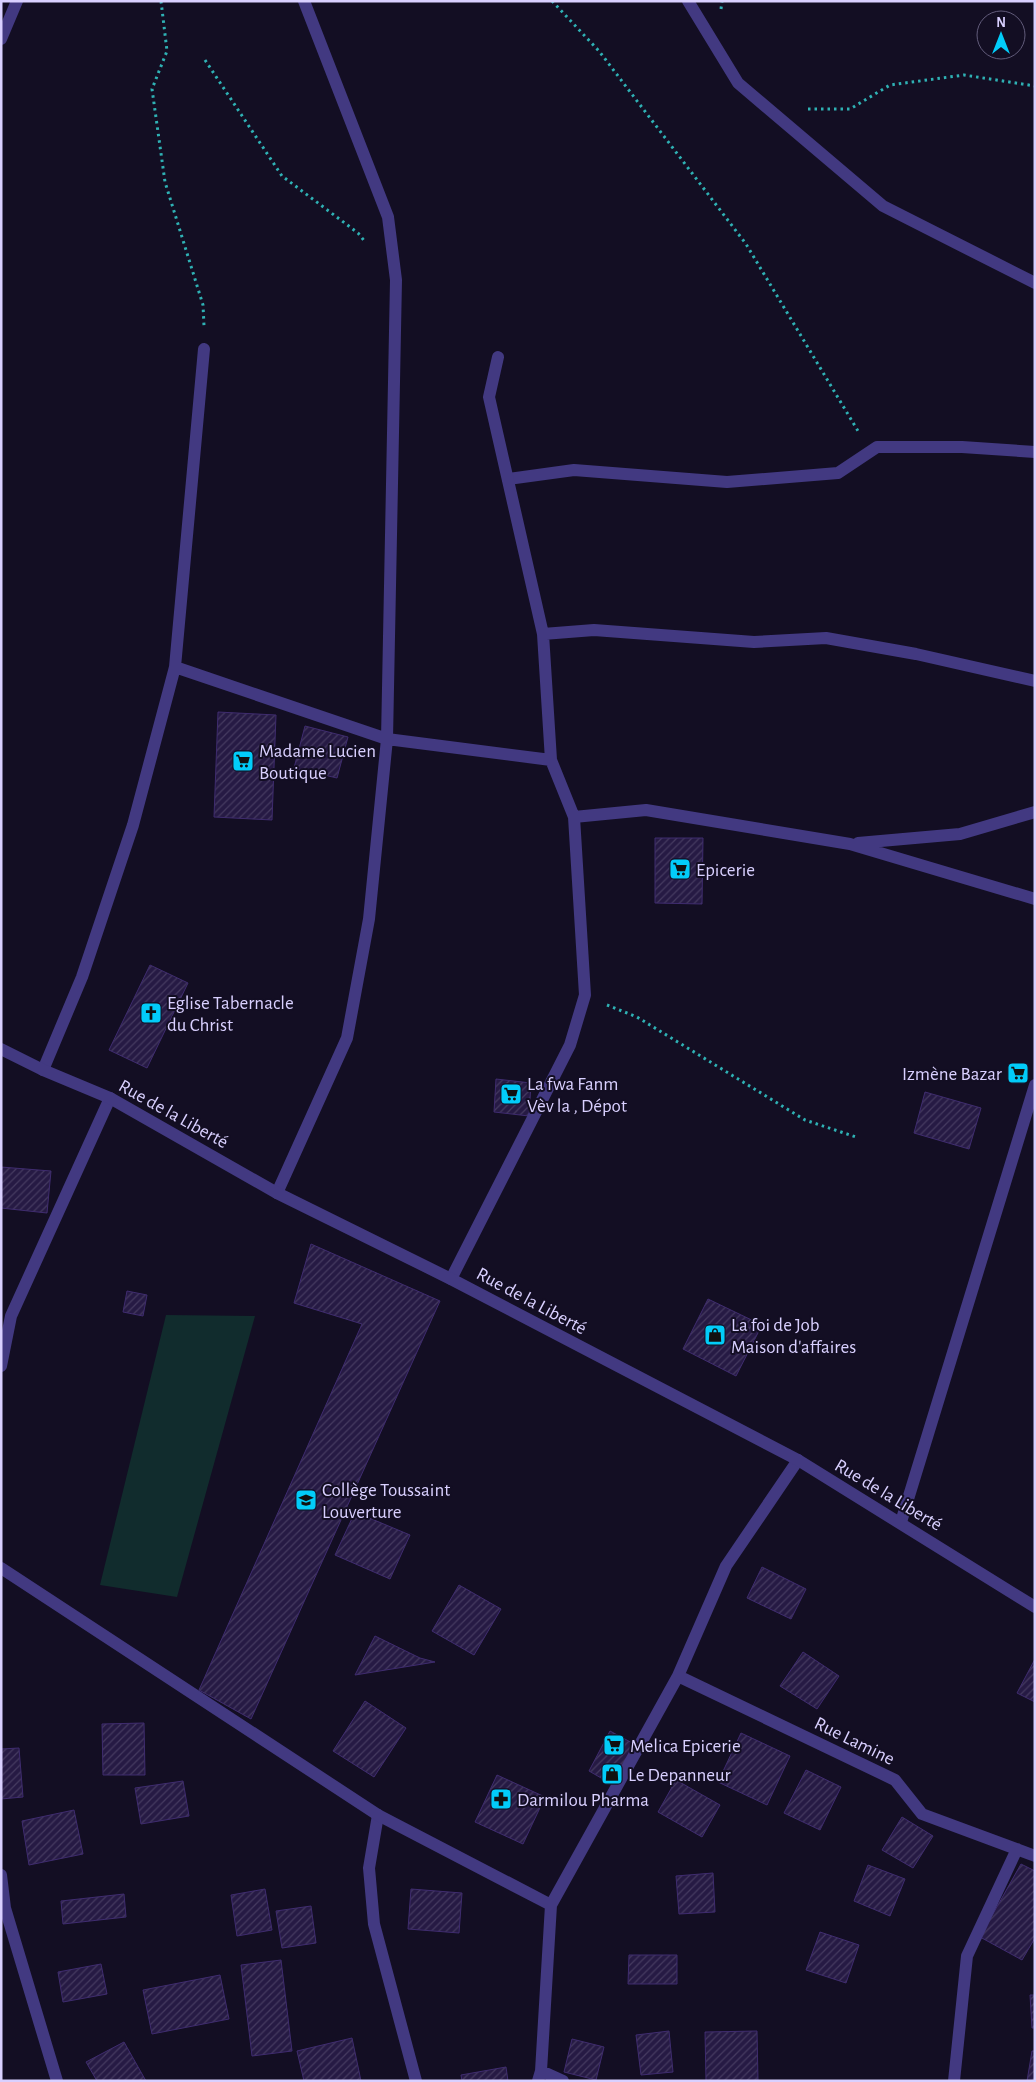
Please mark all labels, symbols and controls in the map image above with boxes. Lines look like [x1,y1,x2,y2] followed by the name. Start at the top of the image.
[976,10,1026,60] north arrow
[996,16,1006,30] text: N
[259,742,376,783] place label: Madame Lucien Boutique
[231,749,255,773] supermarket icon: Madame Lucien Boutique
[668,857,692,881] supermarket icon: Epicerie
[696,861,755,880] place label: Epicerie
[167,994,294,1035] place label: Eglise Tabernacle du Christ
[139,1001,163,1025] church icon: Eglise Tabernacle du Christ
[1006,1061,1030,1085] supermarket icon: Izmène Bazar
[902,1065,1002,1084] place label: Izmène Bazar
[527,1075,627,1116] place label: La fwa Fanm Vèv la , Dépot
[115,1076,231,1152] street label: Rue de la Liberté
[499,1082,523,1106] supermarket icon: La fwa Fanm Vèv la , Dépot
[473,1264,590,1338] street label: Rue de la Liberté
[731,1316,856,1357] place label: La foi de Job Maison d'affaires
[703,1323,727,1347] shop icon: La foi de Job Maison d'affaires
[831,1456,945,1535] street label: Rue de la Liberté
[322,1481,450,1522] place label: Collège Toussaint Louverture
[294,1488,318,1512] school or university icon: Collège Toussaint Louverture
[811,1714,897,1769] street label: Rue Lamine
[602,1733,626,1757] supermarket icon: Melica Epicerie
[630,1737,741,1756] place label: Melica Epicerie
[600,1762,624,1786] shop icon: Le Depanneur
[628,1766,731,1785] place label: Le Depanneur
[489,1787,513,1811] pharmacy icon: Darmilou Pharma
[517,1791,649,1810] place label: Darmilou Pharma

